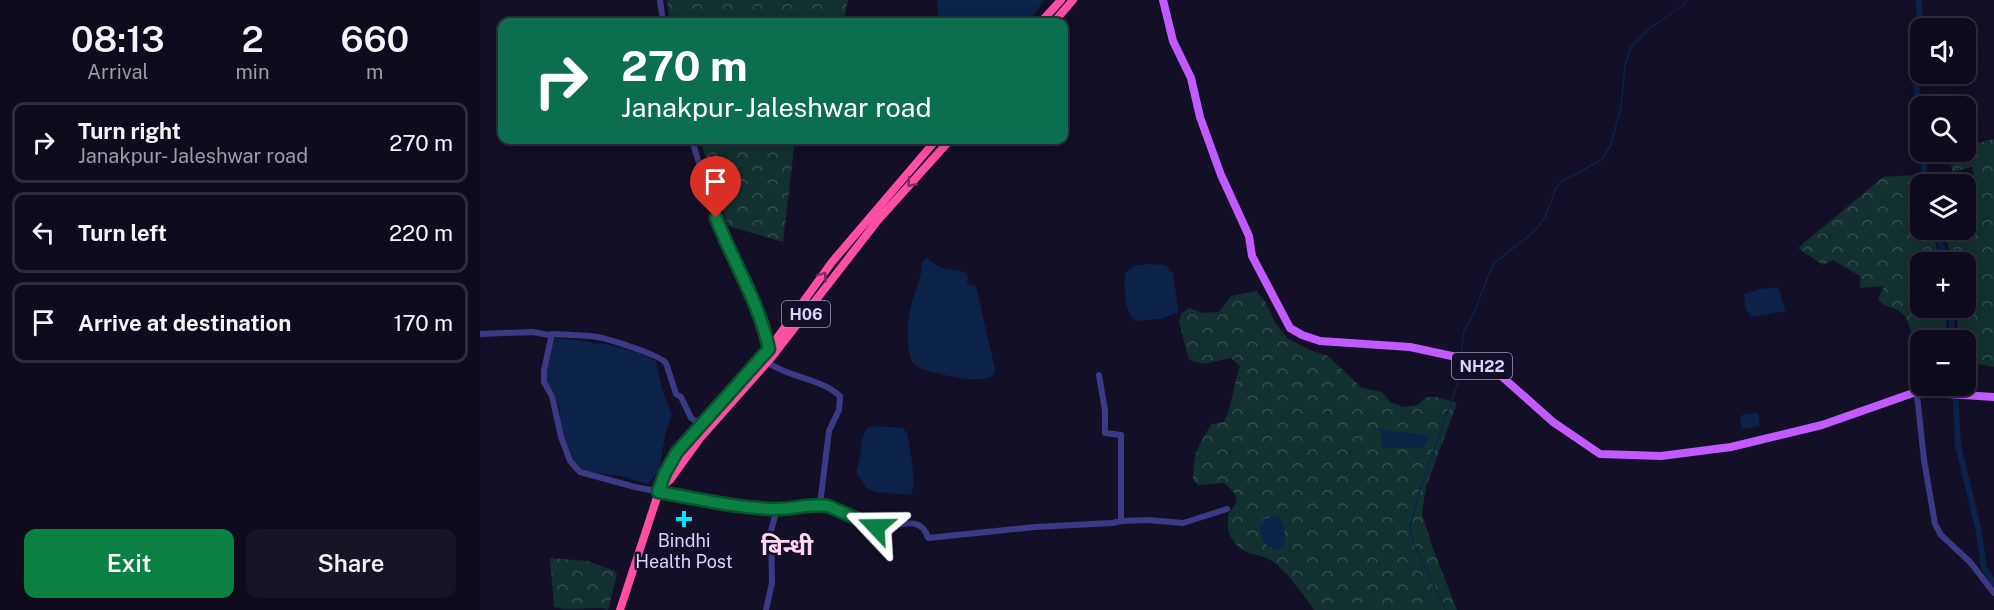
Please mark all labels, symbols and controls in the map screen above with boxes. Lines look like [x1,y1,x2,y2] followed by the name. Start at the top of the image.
[71,18,165,60] text: 08:13
[241,18,264,60] text: 2
[340,18,409,60] text: 660
[1910,18,1976,396] map controls
[1910,18,1976,84] button: sound
[621,41,748,90] text: 270 m
[522,42,600,120] icon: right
[87,60,149,84] text: Arrival
[236,60,269,84] text: min
[366,60,383,84] text: m
[621,91,932,123] text: Janakpur- Jaleshwar road
[1910,96,1976,162] button: search
[78,118,181,144] text: Turn right
[27,126,60,159] icon: right
[389,130,453,156] text: 270 m
[78,144,308,168] text: Janakpur- Jaleshwar road
[690,156,741,218] pin
[699,165,732,198] icon: arrive
[1910,174,1976,240] button: layers
[907,176,918,187] one-way arrow
[27,216,60,249] icon: left
[78,220,167,246] text: Turn left
[389,220,453,246] text: 220 m
[1910,252,1976,318] button: +
[816,272,827,283] one-way arrow
[782,301,830,327] road number: H06
[27,306,60,339] icon: arrive
[78,310,291,336] text: Arrive at destination
[393,310,453,336] text: 170 m
[1910,330,1976,396] button: −
[1452,353,1512,379] road number: NH22
[844,495,908,559] position arrow
[675,510,693,528] marker: Bindhi Health Post
[24,529,234,598] button: Exit
[246,529,456,598] button: Share
[635,530,733,572] place label: Bindhi Health Post
[761,532,814,560] district label: बिन्धी

